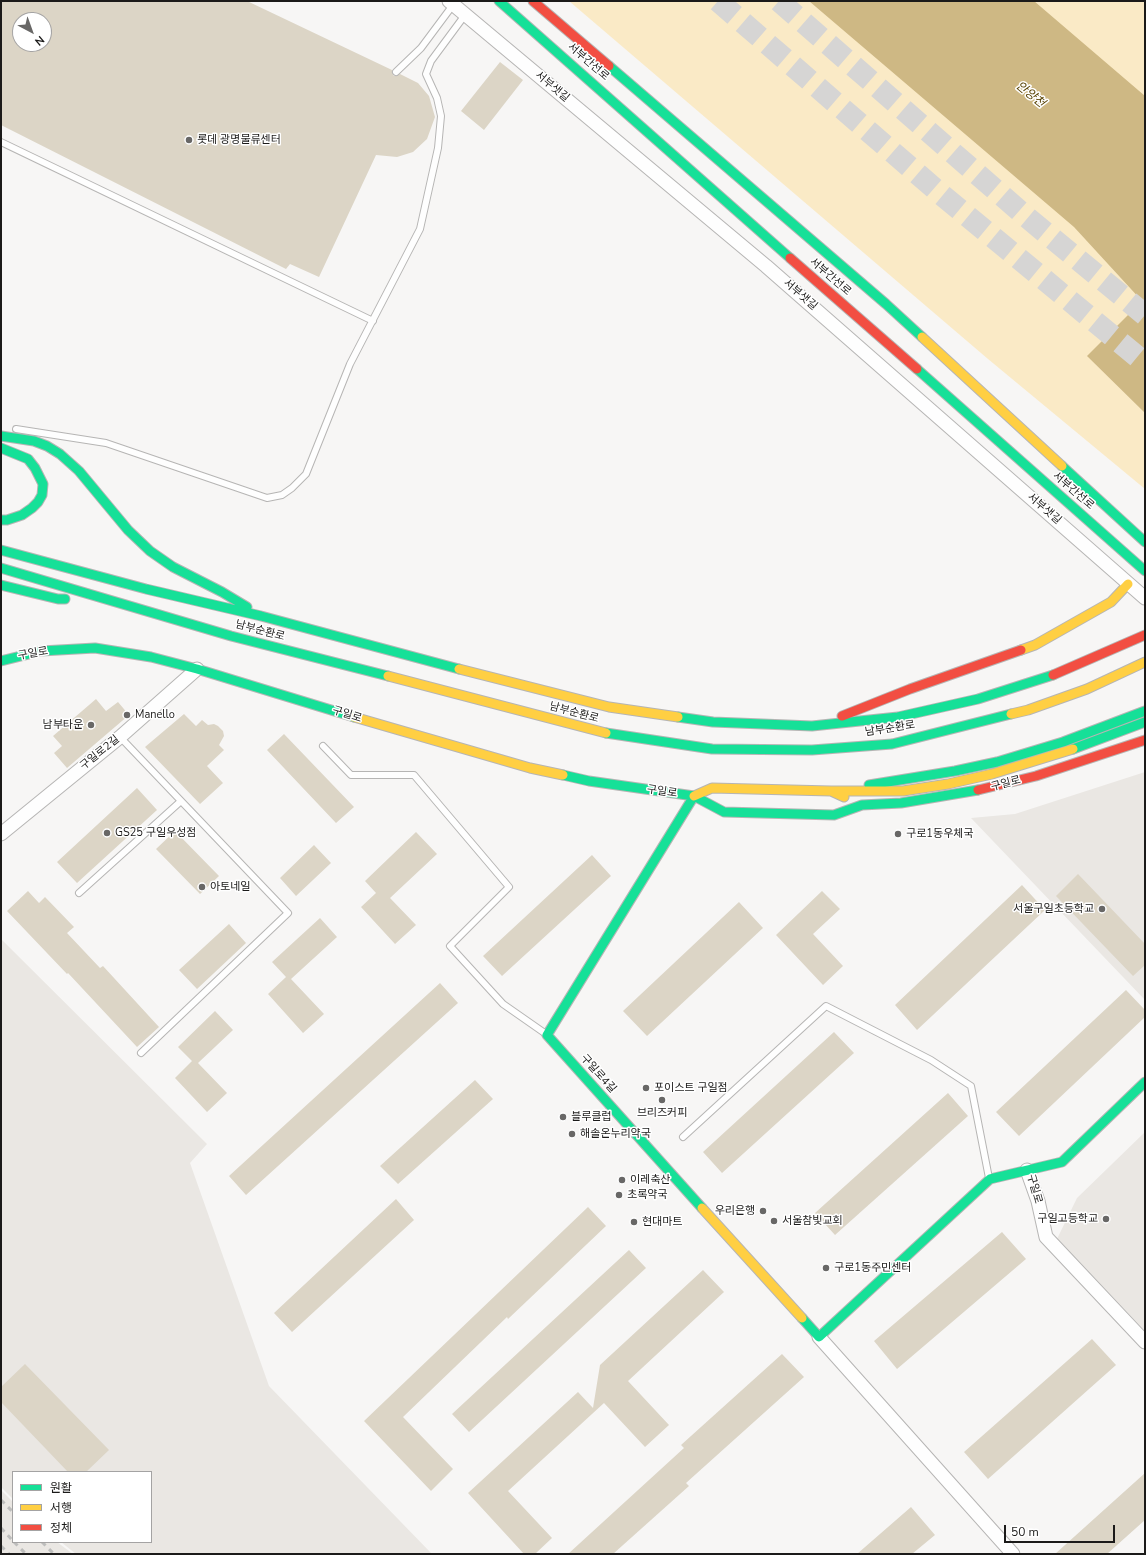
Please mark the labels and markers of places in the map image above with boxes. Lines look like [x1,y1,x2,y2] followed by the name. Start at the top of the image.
[197,133,281,147] place label: 롯데 광명물류센터
[184,135,194,145] marker: 롯데 광명물류센터
[135,708,175,722] place label: Manello
[122,710,132,720] marker: Manello
[43,718,83,732] place label: 남부타운
[86,720,96,730] marker: 남부타운
[115,826,196,840] place label: GS25 구일우성점
[906,827,973,841] place label: 구로1동우체국
[102,828,112,838] marker: GS25 구일우성점
[893,829,903,839] marker: 구로1동우체국
[210,880,250,894] place label: 아토네일
[197,882,207,892] marker: 아토네일
[1013,902,1094,916] place label: 서울구일초등학교
[1097,904,1107,914] marker: 서울구일초등학교
[654,1081,728,1095] place label: 포이스트 구일점
[641,1083,651,1093] marker: 포이스트 구일점
[657,1095,667,1105] marker: 브리즈커피
[637,1106,687,1120] place label: 브리즈커피
[571,1110,611,1124] place label: 블루클럽
[558,1112,568,1122] marker: 블루클럽
[580,1127,651,1141] place label: 해솔온누리약국
[567,1129,577,1139] marker: 해솔온누리약국
[630,1173,670,1187] place label: 이레축산
[617,1175,627,1185] marker: 이레축산
[627,1188,667,1202] place label: 초록약국
[614,1190,624,1200] marker: 초록약국
[715,1204,755,1218] place label: 우리은행
[758,1206,768,1216] marker: 우리은행
[1037,1212,1098,1226] place label: 구일고등학교
[782,1214,843,1228] place label: 서울참빛교회
[1101,1214,1111,1224] marker: 구일고등학교
[642,1215,682,1229] place label: 현대마트
[769,1216,779,1226] marker: 서울참빛교회
[629,1217,639,1227] marker: 현대마트
[834,1261,911,1275] place label: 구로1동주민센터
[821,1263,831,1273] marker: 구로1동주민센터

